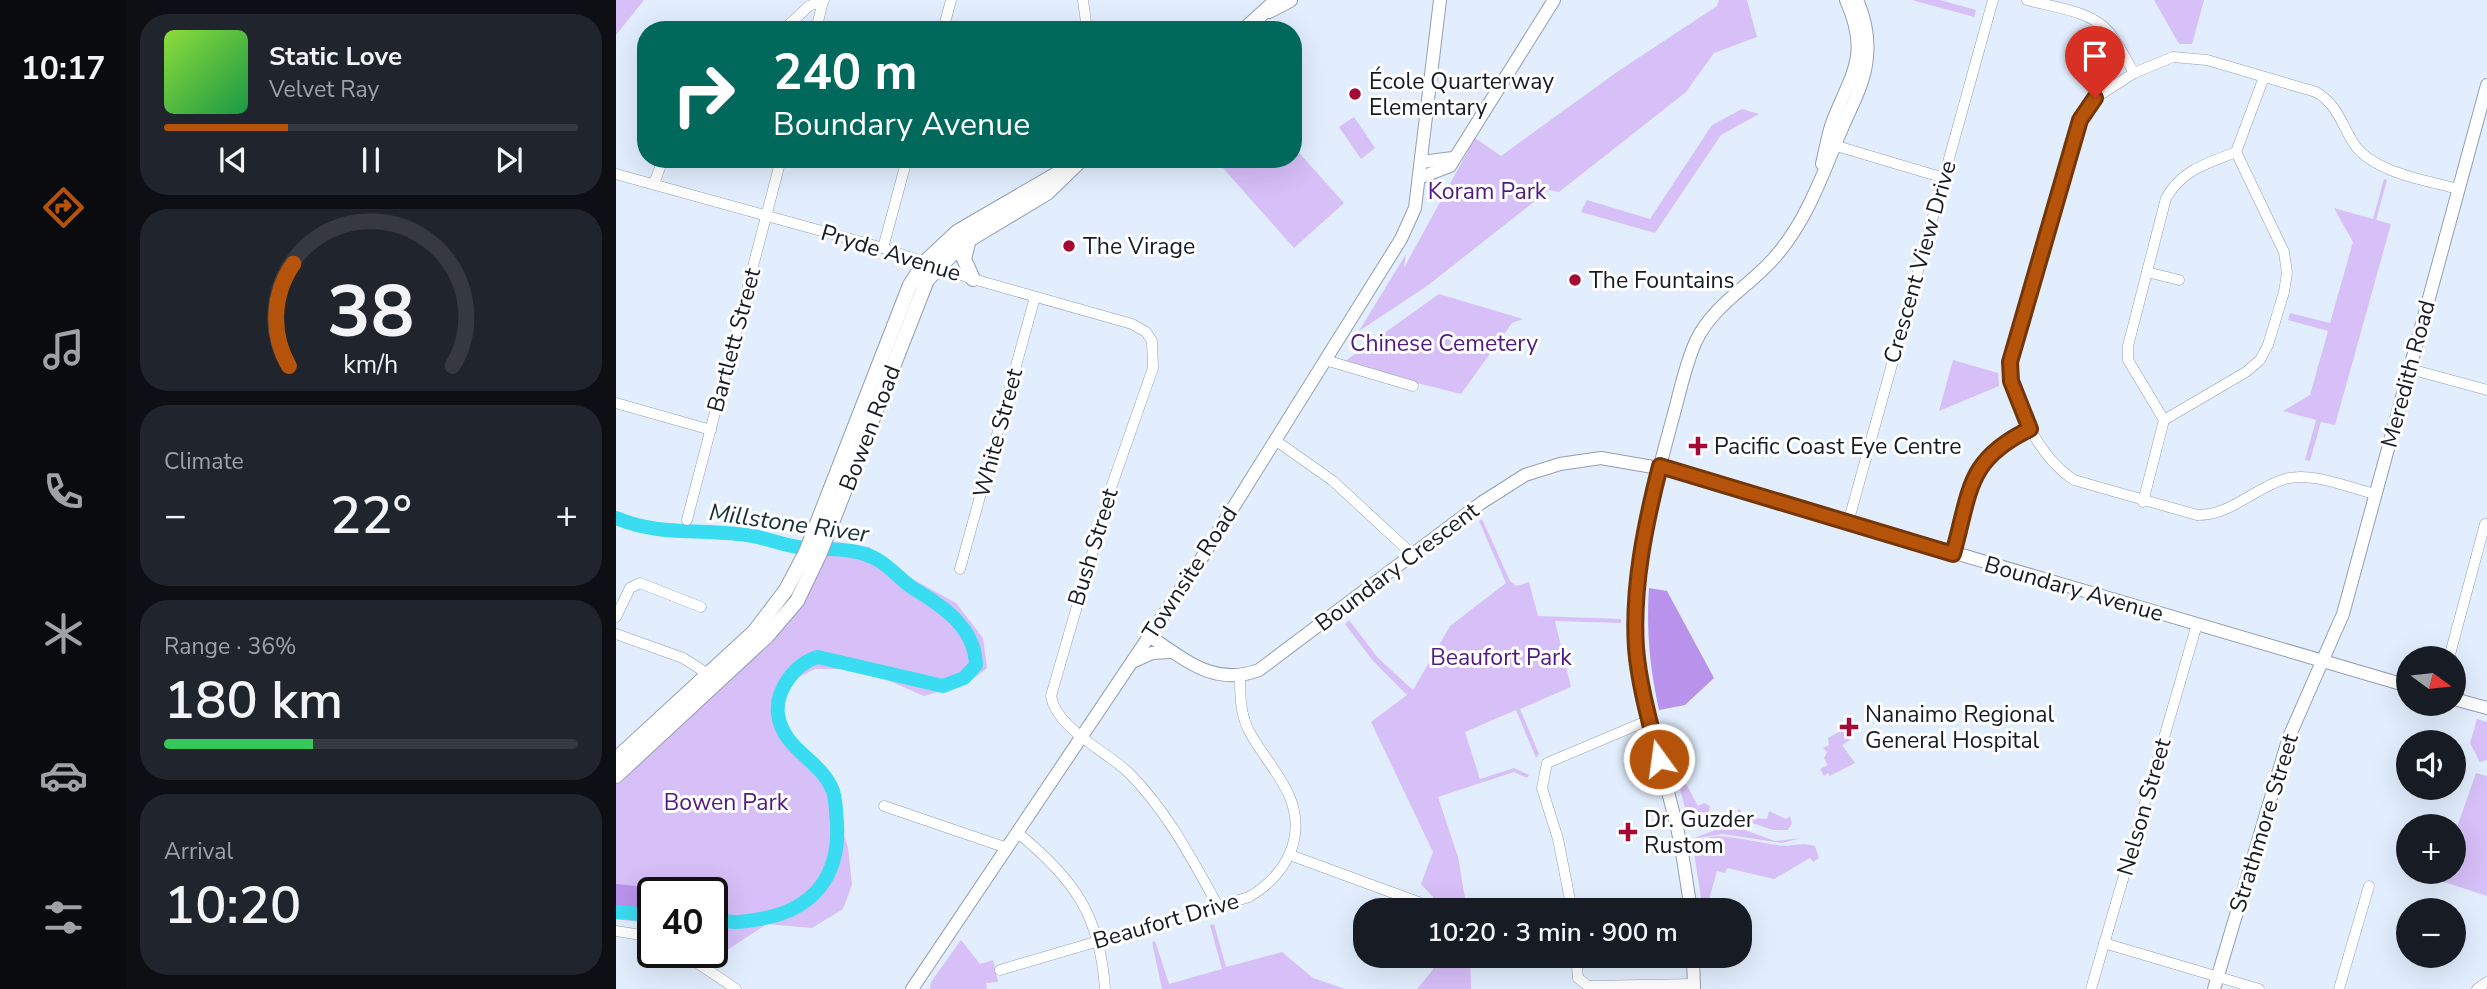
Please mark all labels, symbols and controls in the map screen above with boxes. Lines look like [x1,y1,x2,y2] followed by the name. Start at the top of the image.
[2065,26,2125,98] pin
[2076,37,2114,75] icon: arrive
[269,39,402,74] text: Static Love
[773,39,917,106] text: 240 m
[21,47,105,90] text: 10:17
[658,49,749,140] icon: right
[1369,66,1554,123] place label: École Quarterway Elementary
[269,74,379,105] text: Velvet Ray
[1347,86,1363,102] marker: École Quarterway Elementary
[773,103,1030,146] text: Boundary Avenue
[214,141,252,179] icon: previous
[352,141,390,179] icon: pause
[490,141,528,179] icon: next
[1876,157,1964,367] street label: Crescent View Drive
[1428,176,1547,207] park label: Koram Park
[39,183,88,232] icon: directions
[817,217,965,289] street label: Pryde Avenue
[1083,231,1195,262] place label: The Virage
[1061,238,1077,254] marker: The Virage
[327,262,415,362] text: 38
[700,264,768,415] street label: Bartlett Street
[1589,265,1735,296] place label: The Fountains
[1567,272,1583,288] marker: The Fountains
[2373,297,2443,451] street label: Meredith Road
[39,325,88,374] icon: music
[1350,328,1538,359] park label: Chinese Cemetery
[343,348,399,382] text: km/h
[832,361,908,495] street label: Bowen Road
[966,364,1030,501] street label: White Street
[1714,431,1962,462] place label: Pacific Coast Eye Centre
[1688,436,1708,456] marker: Pacific Coast Eye Centre
[164,446,244,477] text: Climate
[39,467,88,516] icon: phone
[330,480,412,551] text: 22°
[1060,484,1126,610] street label: Bush Street
[164,490,187,541] text: −
[555,490,578,541] text: +
[1309,495,1486,639] street label: Boundary Crescent
[707,496,872,550] water label: Millstone River
[1135,500,1245,646] street label: Townsite Road
[1981,549,2167,629] street label: Boundary Avenue
[39,609,88,658] icon: climate
[164,631,296,662] text: Range · 36%
[1430,642,1572,673] park label: Beaufort Park
[2396,646,2466,716] north arrow
[2396,646,2466,968] map controls
[164,665,343,736] text: 180 km
[1865,699,2054,756] place label: Nanaimo Regional General Hospital
[1839,717,1859,737] marker: Nanaimo Regional General Hospital
[1622,722,1696,796] position arrow
[2222,729,2306,916] street label: Strathmore Street
[2396,730,2466,800] button: sound
[2110,734,2179,879] street label: Nelson Street
[39,751,88,800] icon: car
[664,787,789,818] park label: Bowen Park
[1644,804,1755,861] place label: Dr. Guzder Rustom
[2396,814,2466,884] button: +
[1618,822,1638,842] marker: Dr. Guzder Rustom
[164,836,233,867] text: Arrival
[164,870,301,941] text: 10:20
[637,877,728,968] speed limit sign: 40
[1089,885,1243,957] street label: Beaufort Drive
[39,893,88,942] icon: filters
[2396,898,2466,968] button: −
[1427,915,1678,950] text: 10:20 · 3 min · 900 m

